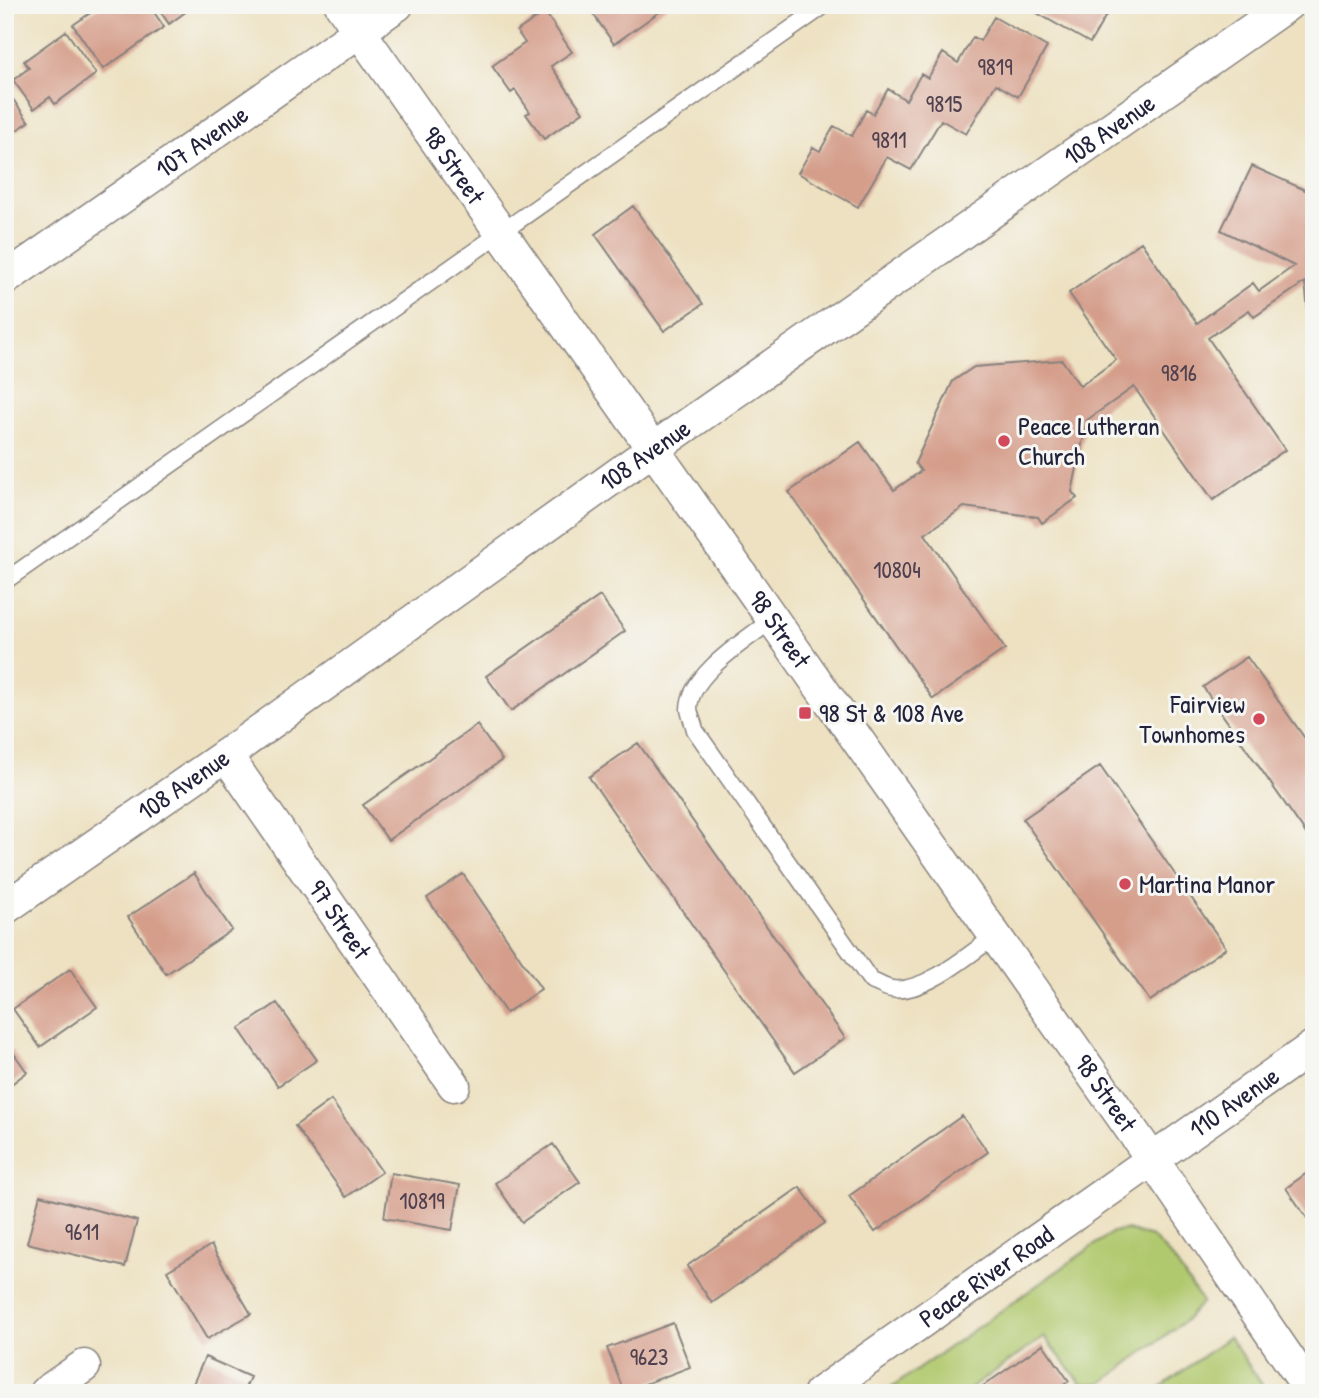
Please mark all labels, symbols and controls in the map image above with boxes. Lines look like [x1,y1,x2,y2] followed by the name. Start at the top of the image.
[977,51,1013,82] house number: 9819
[1056,85,1162,173] street label: 108 Avenue
[926,88,963,119] house number: 9815
[148,96,255,186] street label: 107 Avenue
[415,119,494,212] street label: 98 Street
[871,124,907,155] house number: 9811
[1161,357,1197,388] house number: 9816
[1018,408,1160,473] place label: Peace Lutheran Church
[592,410,697,499] street label: 108 Avenue
[996,433,1012,449] marker: Peace Lutheran Church
[873,554,921,585] house number: 10804
[741,583,820,676] street label: 98 Street
[1139,686,1245,751] place label: Fairview Townhomes
[819,695,964,730] place label: 98 St & 108 Ave
[797,705,813,721] marker: 98 St & 108 Ave
[1251,711,1267,727] marker: Fairview Townhomes
[130,740,236,828] street label: 108 Avenue
[1139,866,1275,901] place label: Martina Manor
[300,873,380,967] street label: 97 Street
[1117,876,1133,892] marker: Martina Manor
[1067,1047,1146,1140] street label: 98 Street
[1182,1058,1286,1146] street label: 110 Avenue
[399,1185,445,1216] house number: 10819
[65,1216,99,1247] house number: 9611
[912,1217,1060,1335] street label: Peace River Road
[630,1341,668,1372] house number: 9623

